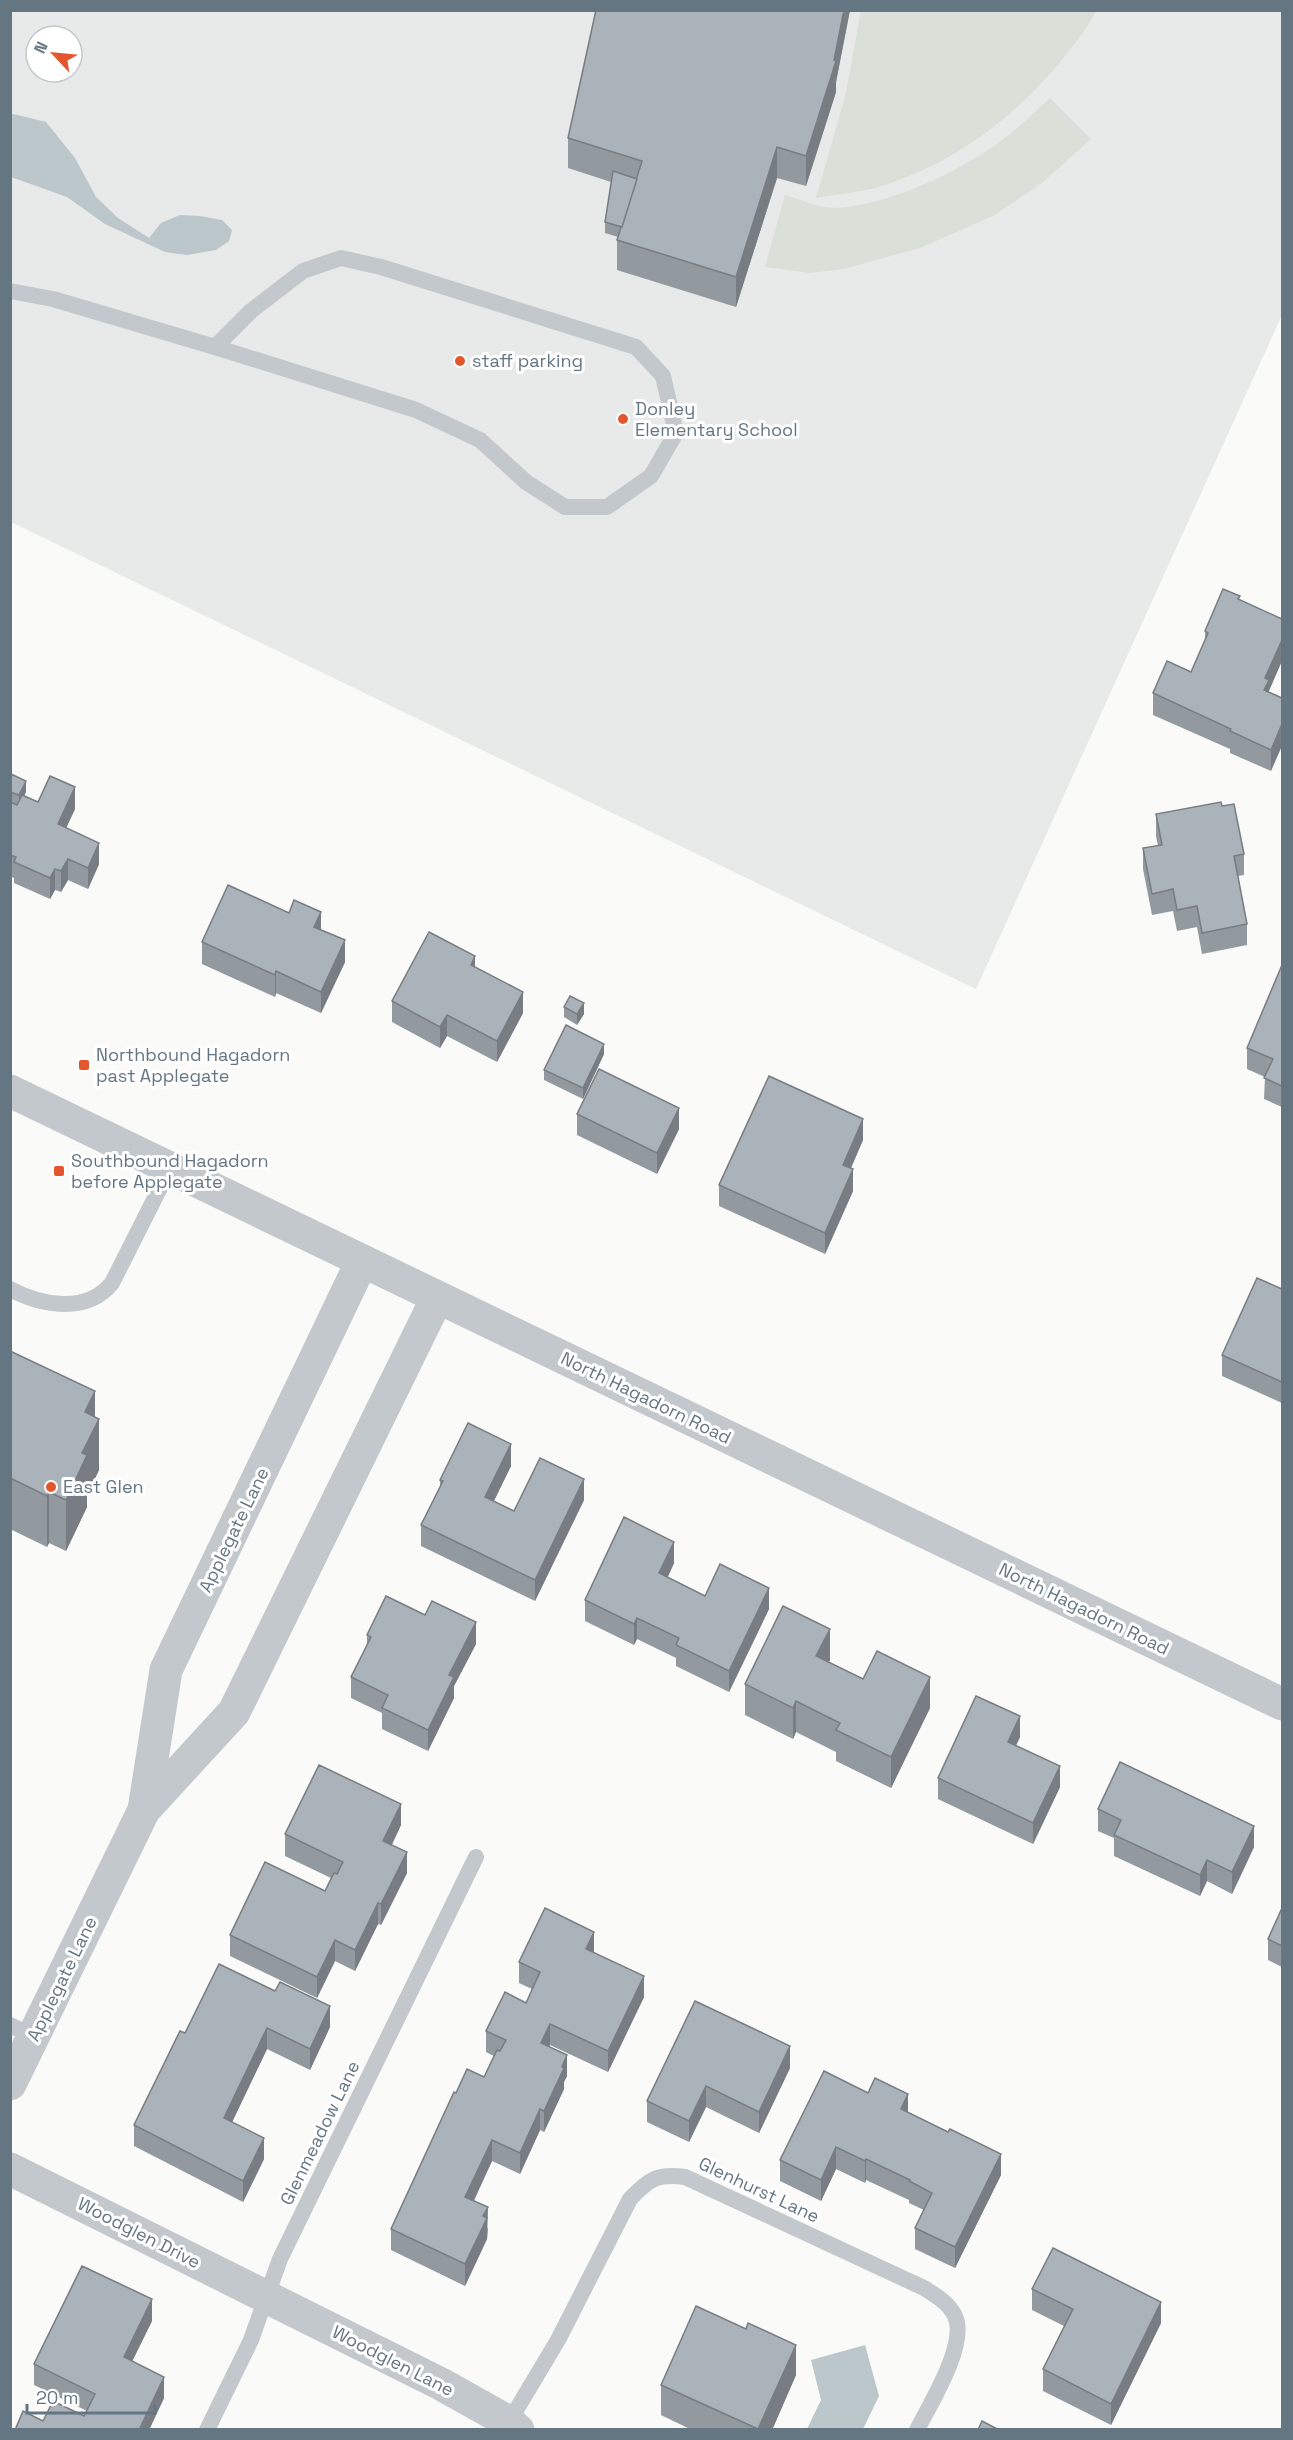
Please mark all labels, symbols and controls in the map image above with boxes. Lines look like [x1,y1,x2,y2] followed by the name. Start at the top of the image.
[24,24,84,84] north arrow
[29,38,53,57] text: N
[472,349,583,372] place label: staff parking
[453,354,467,368] marker: staff parking
[635,397,798,441] place label: Donley Elementary School
[616,412,630,426] marker: Donley Elementary School
[96,1043,290,1087] place label: Northbound Hagadorn past Applegate
[77,1058,91,1072] marker: Northbound Hagadorn past Applegate
[71,1149,269,1193] place label: Southbound Hagadorn before Applegate
[52,1164,66,1178] marker: Southbound Hagadorn before Applegate
[557,1346,735,1449] street label: North Hagadorn Road
[193,1464,274,1596] street label: Applegate Lane
[63,1475,144,1498] place label: East Glen
[44,1480,58,1494] marker: East Glen
[995,1557,1173,1660] street label: North Hagadorn Road
[21,1913,102,2045] street label: Applegate Lane
[275,2057,364,2209] street label: Glenmeadow Lane
[695,2152,823,2228] street label: Glenhurst Lane
[74,2192,204,2273] street label: Woodglen Drive
[329,2320,458,2401] street label: Woodglen Lane
[27,2377,154,2415] scale bar
[36,2386,79,2409] text: 20 m

